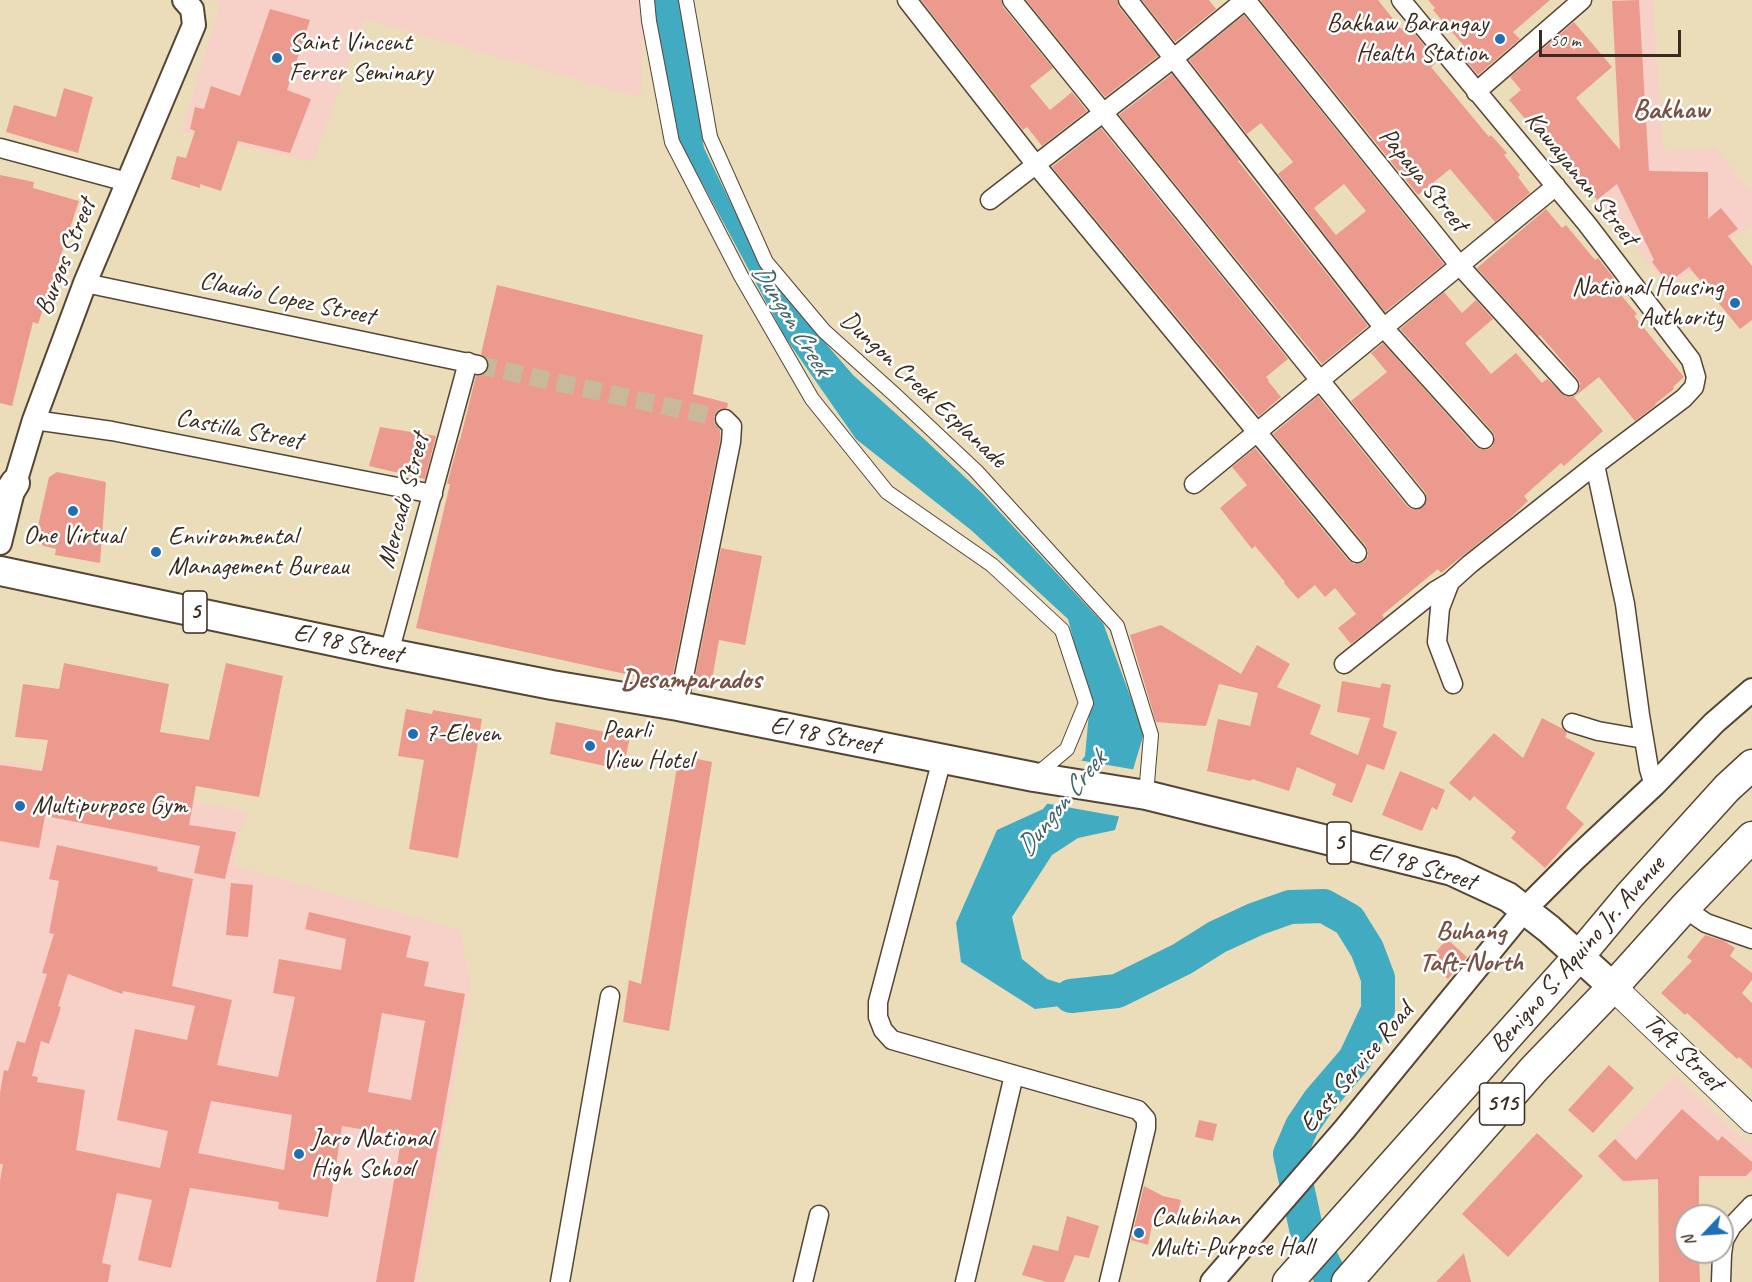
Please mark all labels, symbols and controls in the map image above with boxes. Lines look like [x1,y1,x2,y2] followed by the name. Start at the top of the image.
[1327,8,1488,70] place label: Bakhaw Barangay Health Station
[1542,18,1684,56] scale bar
[289,27,432,88] place label: Saint Vincent Ferrer Seminary
[1550,29,1581,51] text: 50 m
[1493,32,1507,46] marker: Bakhaw Barangay Health Station
[270,51,284,65] marker: Saint Vincent Ferrer Seminary
[1633,94,1709,128] district label: Bakhaw
[1517,105,1645,253] street label: Kawayanan Street
[1372,122,1474,238] street label: Papaya Street
[29,194,103,320] street label: Burgos Street
[744,258,838,382] water label: Dungon Creek
[197,265,377,333] street label: Claudio Lopez Street
[1572,272,1723,334] place label: National Housing Authority
[1728,296,1742,310] marker: National Housing Authority
[833,305,1013,475] street label: Dungon Creek Esplanade
[173,402,305,458] street label: Castilla Street
[371,430,437,572] street label: Mercado Street
[66,504,80,518] marker: One Virtual
[23,520,123,552] place label: One Virtual
[168,521,349,582] place label: Environmental Management Bureau
[149,545,163,559] marker: Environmental Management Bureau
[183,591,207,633] road number: 5
[291,617,405,671] street label: El 98 Street
[621,664,761,698] district label: Desamparados
[768,710,882,762] street label: El 98 Street
[602,715,693,776] place label: Pearli View Hotel
[425,718,501,750] place label: 7-Eleven
[406,727,420,741] marker: 7-Eleven
[583,739,597,753] marker: Pearli View Hotel
[1010,745,1114,863] water label: Dungon Creek
[32,790,187,822] place label: Multipurpose Gym
[13,799,27,813] marker: Multipurpose Gym
[1327,822,1351,864] road number: 5
[1364,836,1480,898] street label: El 98 Street
[1484,850,1672,1060] street label: Benigno S. Aquino Jr. Avenue
[1419,916,1523,979] district label: Buhang Taft-North
[1294,997,1420,1139] street label: East Service Road
[1637,1007,1729,1099] street label: Taft Street
[1480,1083,1524,1125] road number: 515
[311,1123,432,1184] place label: Jaro National High School
[292,1147,306,1161] marker: Jaro National High School
[1151,1202,1313,1264] place label: Calubihan Multi-Purpose Hall
[1674,1204,1734,1264] north arrow
[1132,1226,1146,1240] marker: Calubihan Multi-Purpose Hall
[1678,1232,1701,1249] text: N

